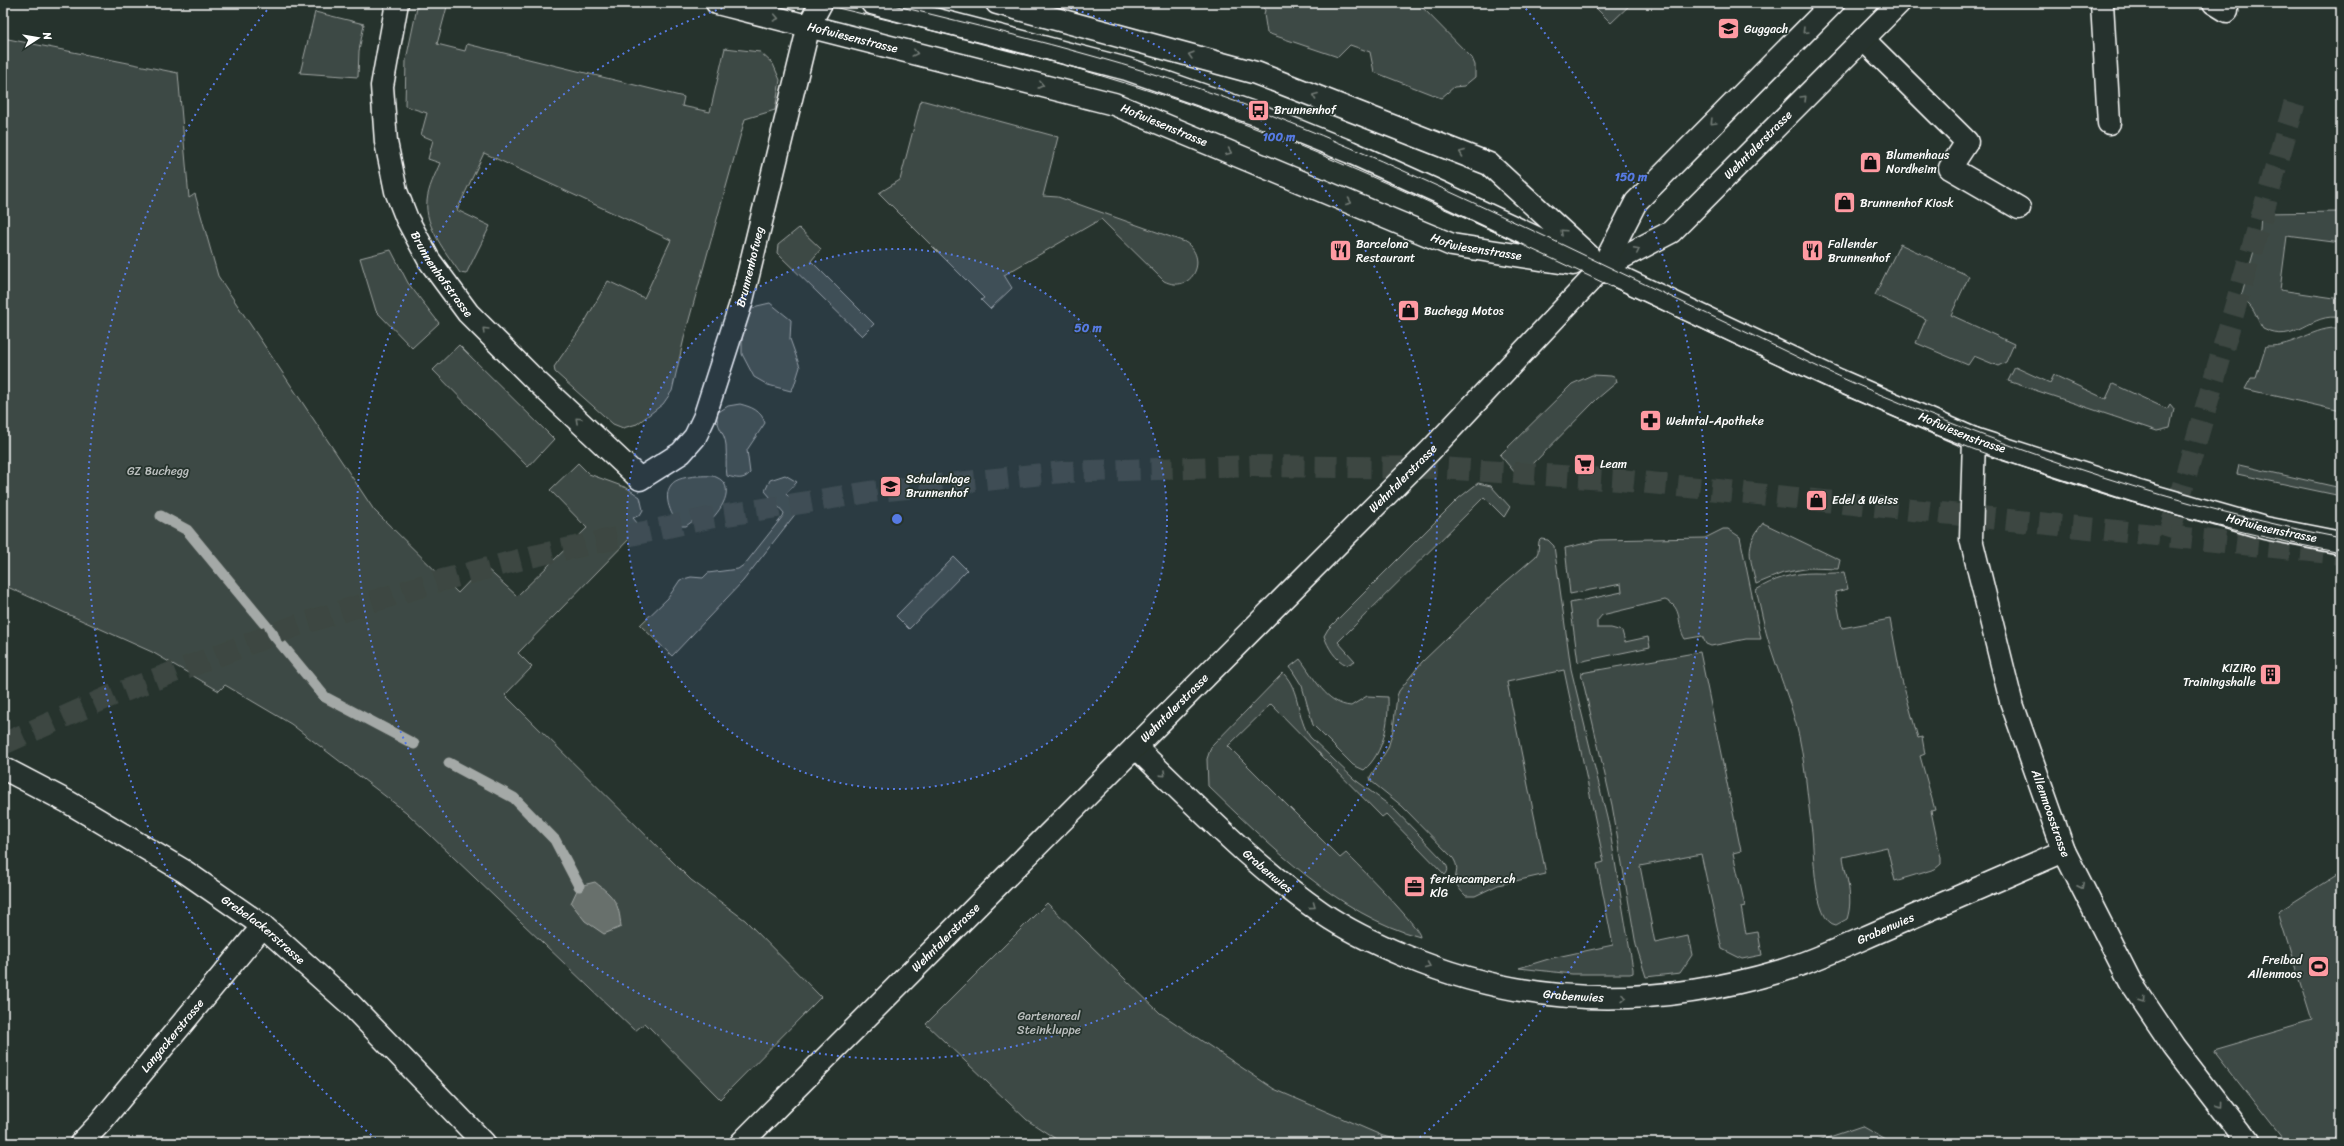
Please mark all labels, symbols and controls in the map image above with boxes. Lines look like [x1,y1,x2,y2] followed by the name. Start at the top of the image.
[773,14,779,22] one-way arrow
[805,15,900,60] street label: Hofwiesenstrasse
[1715,16,1741,42] school or university icon: Guggach
[18,18,58,58] north arrow
[1744,18,1788,40] place label: Guggach
[1802,26,1810,33] one-way arrow
[37,29,57,42] text: N
[912,48,918,56] one-way arrow
[1188,51,1195,60] one-way arrow
[1037,80,1044,89] one-way arrow
[1311,92,1318,100] one-way arrow
[1799,95,1807,103] one-way arrow
[1117,97,1211,153] street label: Hofwiesenstrasse
[1245,97,1271,123] bus stop icon: Brunnenhof
[1274,99,1338,121] place label: Brunnenhof
[1718,105,1798,185] street label: Wehntalerstrasse
[1710,117,1718,125] one-way arrow
[1263,126,1296,148] text: 100 m
[1886,144,1950,180] place label: Blumenhaus Nordheim
[1224,147,1232,155] one-way arrow
[1857,149,1883,175] shop icon: Blumenhaus Nordheim
[1458,150,1465,158] one-way arrow
[1615,166,1648,188] text: 150 m
[1832,190,1858,216] shop icon: Brunnenhof Kiosk
[1860,192,1954,214] place label: Brunnenhof Kiosk
[1344,197,1352,205] one-way arrow
[729,224,771,310] street label: Brunnenhofweg
[1427,226,1523,267] street label: Hofwiesenstrasse
[404,227,478,323] street label: Brunnenhofstrasse
[1560,229,1568,237] one-way arrow
[1356,233,1415,269] place label: Barcelona Restaurant
[1828,233,1892,269] place label: Fallender Brunnenhof
[1327,238,1353,264] restaurant icon: Barcelona Restaurant
[1799,238,1825,264] restaurant icon: Fallender Brunnenhof
[1632,247,1640,255] one-way arrow
[1396,298,1422,324] shop icon: Buchegg Motos
[1424,300,1504,322] place label: Buchegg Motos
[1074,317,1102,339] text: 50 m
[482,327,490,335] one-way arrow
[1915,405,2009,460] street label: Hofwiesenstrasse
[1638,408,1664,434] pharmacy icon: Wehntal-Apotheke
[1666,410,1764,432] place label: Wehntal-Apotheke
[575,418,583,425] one-way arrow
[1363,438,1443,518] street label: Wehntalerstrasse
[1572,451,1598,477] supermarket icon: Leam
[1600,453,1627,475] place label: Leam
[127,460,189,482] park label: GZ Buchegg
[906,468,970,504] place label: Schulanlage Brunnenhof
[877,473,903,499] school or university icon: Schulanlage Brunnenhof
[1803,487,1829,513] shop icon: Edel & Weiss
[1832,489,1899,511] place label: Edel & Weiss
[2224,506,2319,549] street label: Hofwiesenstrasse
[890,512,904,526] centre of rings
[2183,657,2256,693] place label: KiZiRo Trainingshalle
[2258,662,2284,688] building icon: KiZiRo Trainingshalle
[1134,668,1214,748] street label: Wehntalerstrasse
[2025,765,2077,861] street label: Allenmoosstrasse
[1158,769,1166,777] one-way arrow
[1237,843,1298,900] street label: Grabenwies
[1430,868,1516,904] place label: feriencamper.ch KlG
[1401,873,1427,899] office icon: feriencamper.ch KlG
[2076,882,2084,889] one-way arrow
[217,889,311,970] street label: Grebelackerstrasse
[906,898,986,977] street label: Wehntalerstrasse
[1308,902,1315,909] one-way arrow
[1853,906,1918,951] street label: Grabenwies
[2247,949,2303,985] place label: Freibad Allenmoos
[2305,954,2331,980] sports icon: Freibad Allenmoos
[1425,961,1432,969] one-way arrow
[1542,983,1604,1009] street label: Grabenwies
[135,994,210,1078] street label: Langackerstrasse
[1621,994,1627,1002] one-way arrow
[2138,996,2146,1003] one-way arrow
[1017,1005,1081,1041] park label: Gartenareal Steinkluppe
[2214,1101,2221,1108] one-way arrow

